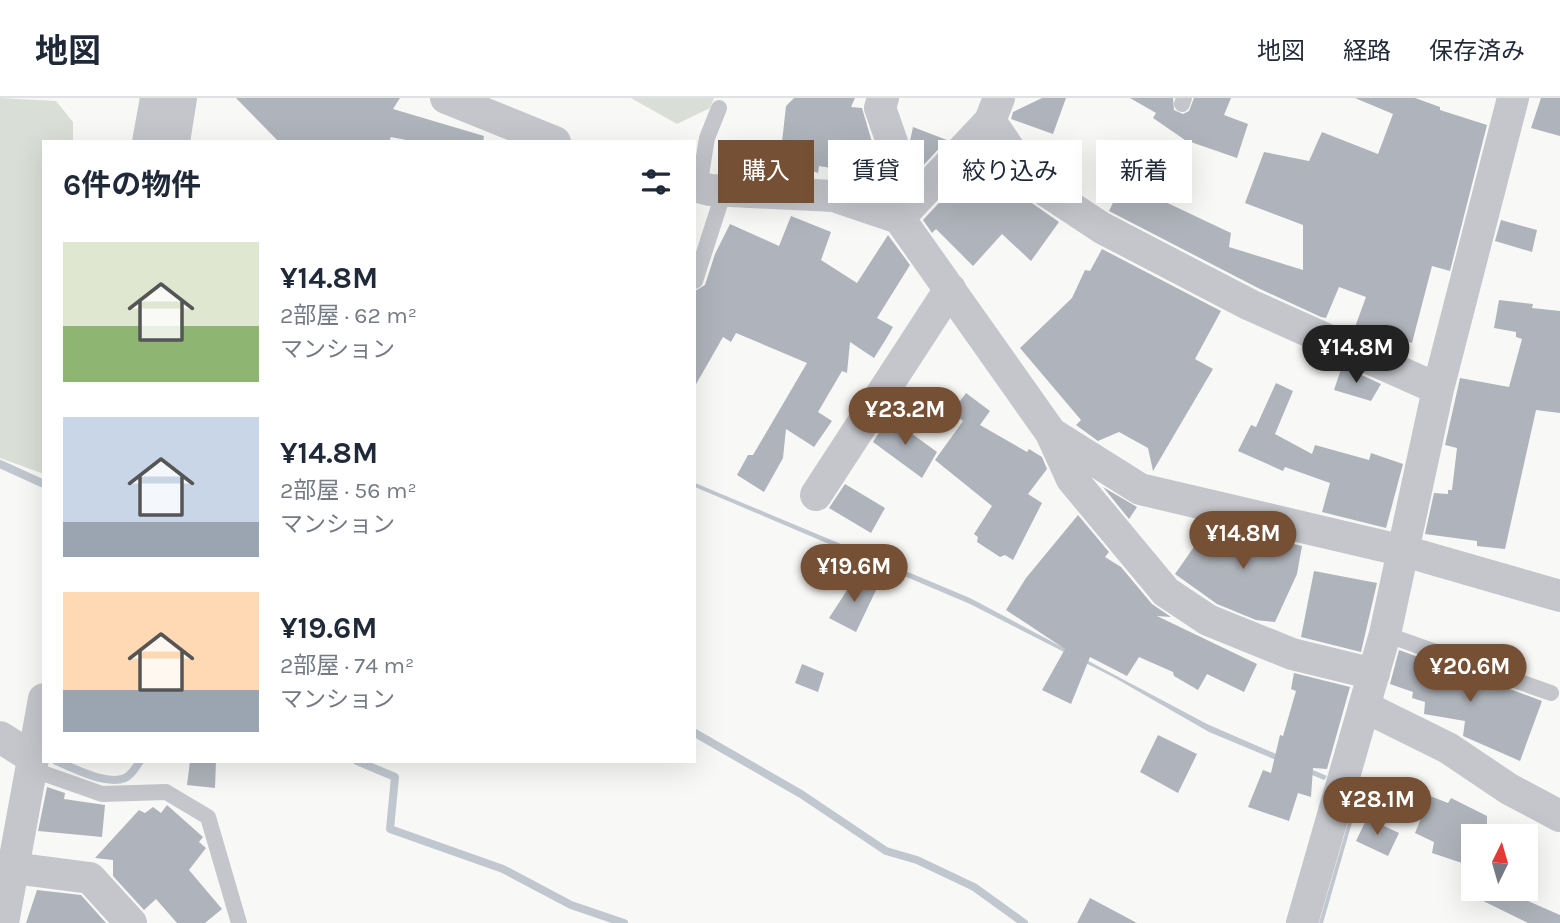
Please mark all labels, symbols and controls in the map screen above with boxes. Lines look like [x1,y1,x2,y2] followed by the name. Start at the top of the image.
[35,32,101,70] text: 地図
[1257,37,1305,65] text: 地図
[1343,37,1391,65] text: 経路
[1429,37,1525,65] text: 保存済み
[718,140,814,203] chip: 購入
[828,140,924,203] chip: 賃貸
[938,140,1082,203] chip: 絞り込み
[1096,140,1192,203] chip: 新着
[637,163,675,201] icon: filters
[63,167,201,203] text: 6件の物件
[280,260,378,296] text: ¥14.8M
[119,270,203,354] icon: home
[280,302,417,329] text: 2部屋 · 62 m²
[1299,326,1413,385] pin: ¥14.8M
[1318,334,1394,361] text: ¥14.8M
[280,336,395,363] text: マンション
[848,388,962,447] pin: ¥23.2M
[865,396,945,423] text: ¥23.2M
[280,435,378,471] text: ¥14.8M
[119,445,203,529] icon: home
[280,477,417,504] text: 2部屋 · 56 m²
[280,511,395,538] text: マンション
[1186,512,1300,571] pin: ¥14.8M
[1205,520,1281,547] text: ¥14.8M
[797,545,911,604] pin: ¥19.6M
[817,553,891,580] text: ¥19.6M
[280,610,378,646] text: ¥19.6M
[119,620,203,704] icon: home
[1413,644,1527,704] pin: ¥20.6M
[280,652,414,679] text: 2部屋 · 74 m²
[1430,653,1510,680] text: ¥20.6M
[280,686,395,713] text: マンション
[1320,778,1434,837] pin: ¥28.1M
[1339,786,1415,813] text: ¥28.1M
[1461,824,1538,901] north arrow
[1461,824,1538,901] map controls

